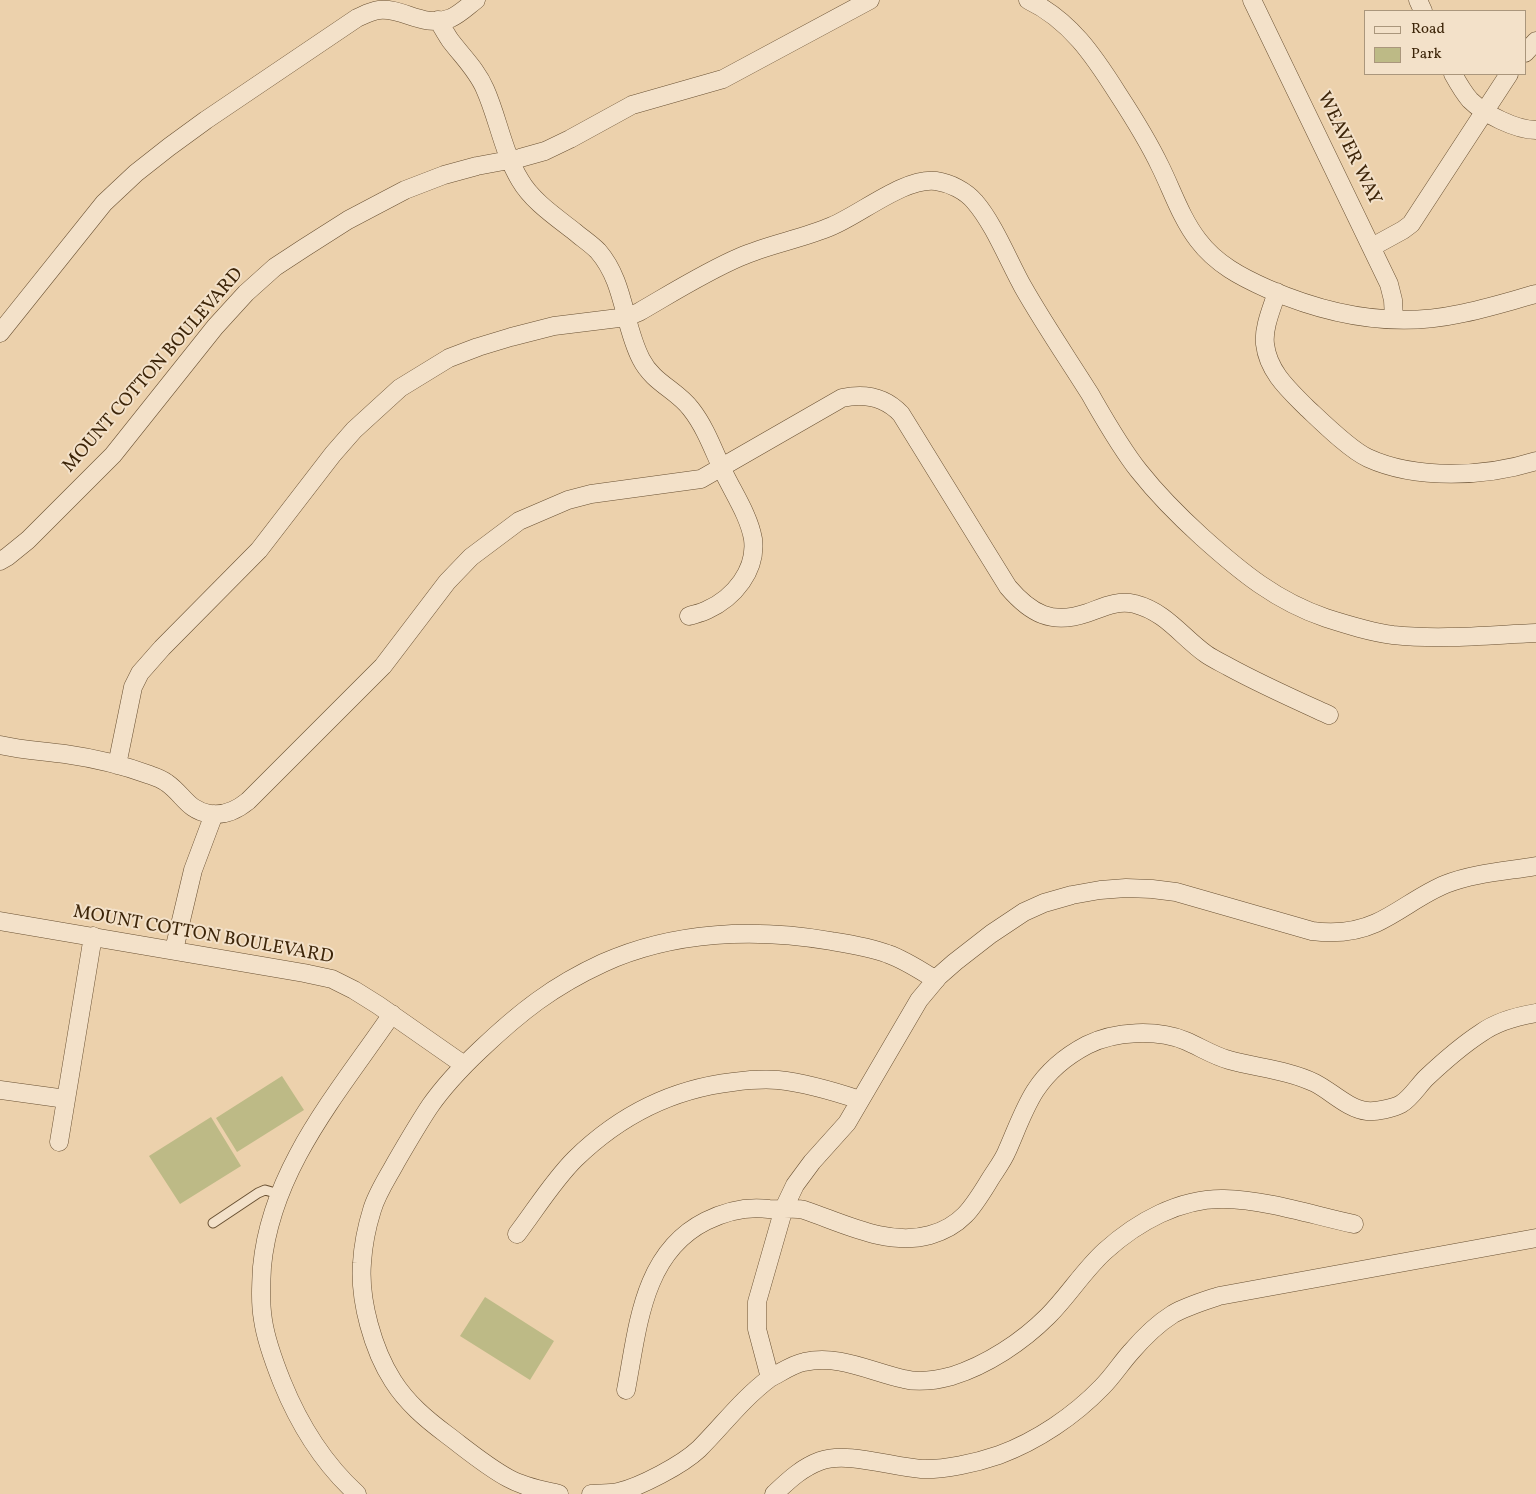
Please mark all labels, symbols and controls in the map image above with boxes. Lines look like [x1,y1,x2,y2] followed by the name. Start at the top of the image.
[1364,10,1526,75] legend
[1411,19,1445,40] text: Road
[1411,44,1442,65] text: Park
[1311,89,1385,209] street label: WEAVER WAY
[59,264,249,478] street label: MOUNT COTTON BOULEVARD
[71,902,335,970] street label: MOUNT COTTON BOULEVARD

